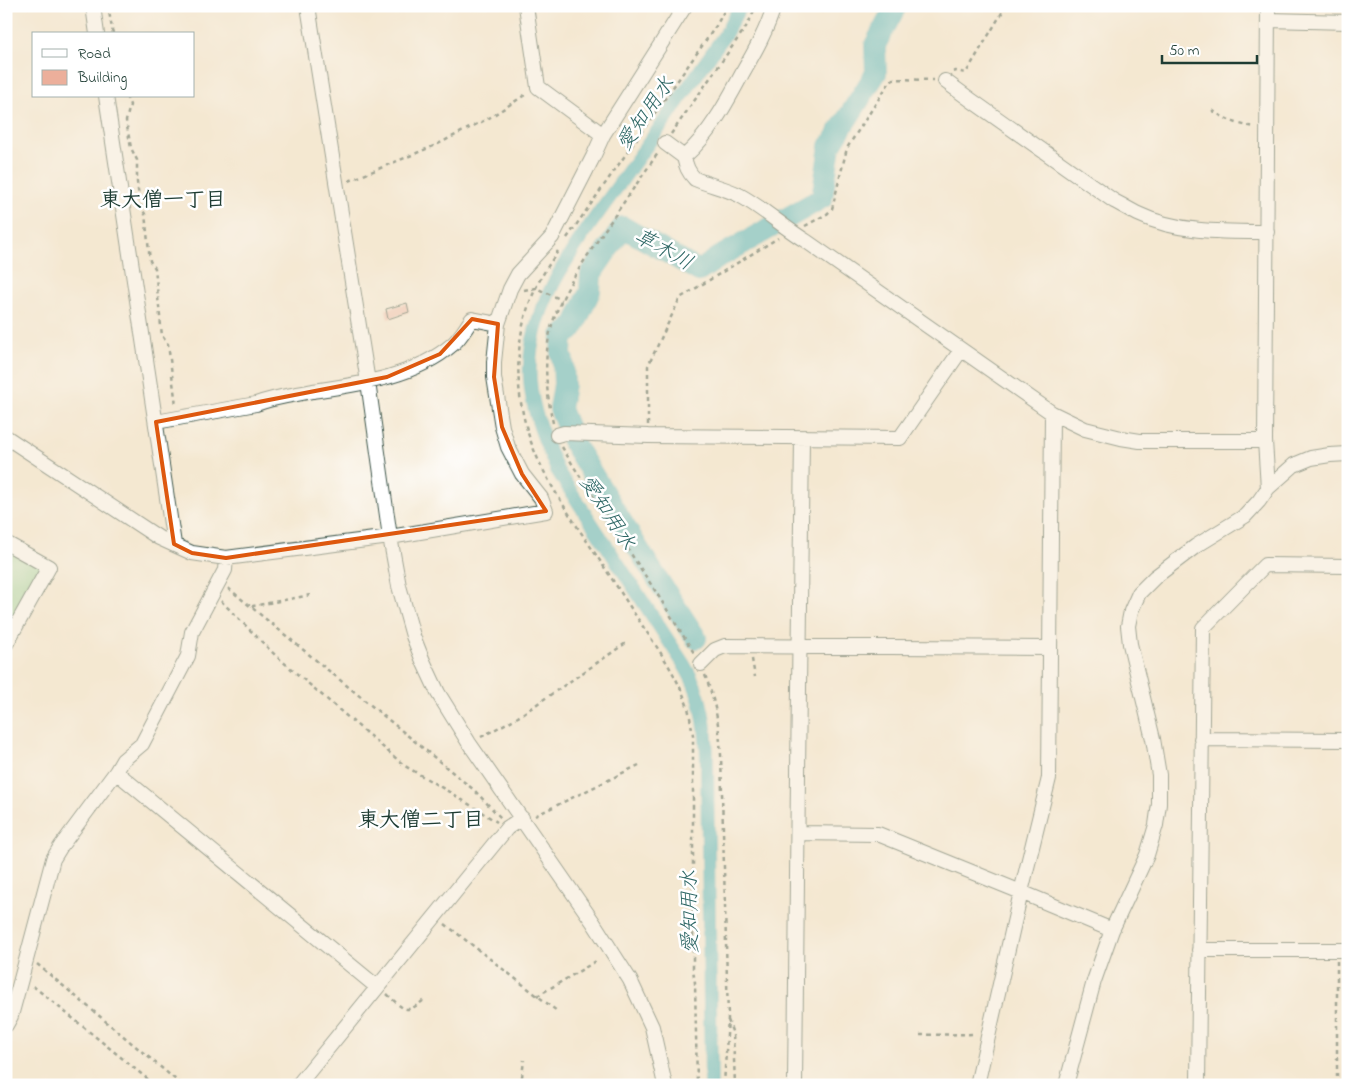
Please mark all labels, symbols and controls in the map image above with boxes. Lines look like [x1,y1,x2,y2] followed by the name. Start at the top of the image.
[32,32,195,98] legend
[1162,32,1256,64] scale bar
[1169,40,1200,62] text: 50 m
[78,43,111,65] text: Road
[77,67,127,90] text: Building
[610,71,683,157] water label: 愛知用水
[100,186,226,216] district label: 東大僧一丁目
[628,222,698,279] water label: 草木川
[571,470,642,556] water label: 愛知用水
[358,806,484,836] district label: 東大僧二丁目
[675,870,707,954] water label: 愛知用水

